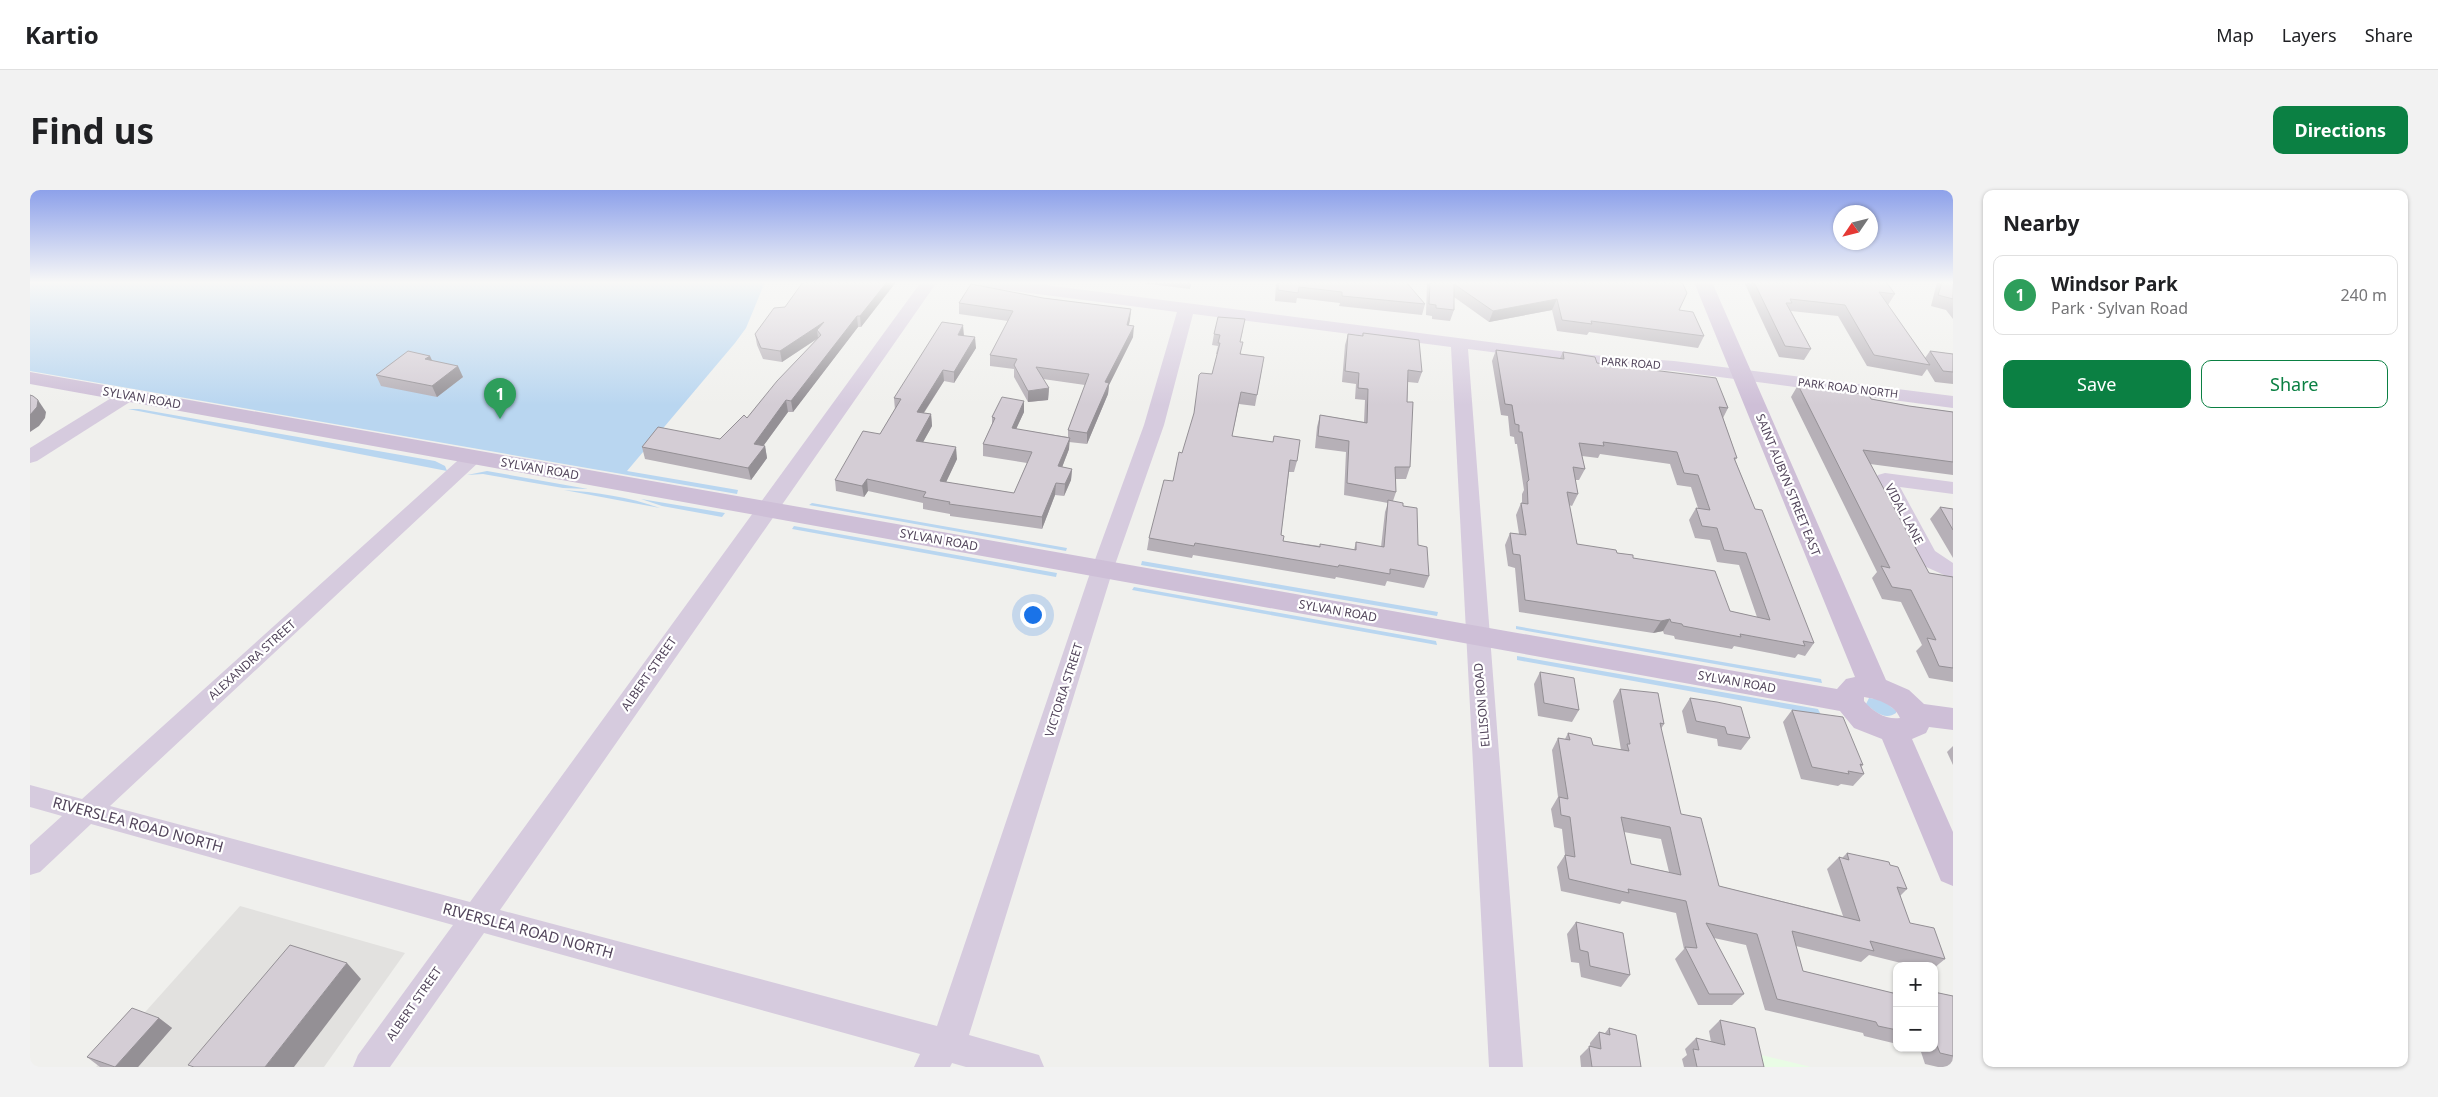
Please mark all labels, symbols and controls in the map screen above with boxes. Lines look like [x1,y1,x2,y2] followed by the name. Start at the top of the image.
[25,18,99,51] text: Kartio
[2216,23,2254,47] text: Map
[2282,23,2337,47] text: Layers
[2365,23,2413,47] text: Share
[2273,106,2408,154] button: Directions
[30,107,154,154] text: Find us
[1833,205,1878,250] north arrow
[2003,209,2079,237] text: Nearby
[2051,271,2178,297] text: Windsor Park
[2015,284,2025,306] text: 1
[2340,284,2387,306] text: 240 m
[2051,297,2188,319] text: Park · Sylvan Road
[1601,353,1661,372] street label: PARK ROAD
[2003,360,2191,408] button: Save
[2201,360,2388,408] button: Share
[1797,374,1899,401] street label: PARK ROAD NORTH
[484,378,516,419] pin: 1
[102,382,183,413] street label: SYLVAN ROAD
[1752,411,1825,559] street label: SAINT AUBYN STREET EAST
[500,453,581,484] street label: SYLVAN ROAD
[1881,480,1928,547] street label: VIDAL LANE
[899,524,980,555] street label: SYLVAN ROAD
[1298,595,1379,626] street label: SYLVAN ROAD
[1020,602,1046,628] your location
[204,616,299,703] street label: ALEXANDRA STREET
[617,633,681,714] street label: ALBERT STREET
[1040,640,1087,739] street label: VICTORIA STREET
[1469,662,1494,748] street label: ELLISON ROAD
[1697,666,1778,697] street label: SYLVAN ROAD
[51,792,226,856] street label: RIVERSLEA ROAD NORTH
[441,898,616,962] street label: RIVERSLEA ROAD NORTH
[1893,962,1938,1052] map controls
[1893,962,1938,1007] button: +
[382,963,446,1044] street label: ALBERT STREET
[1893,1007,1938,1052] button: −

